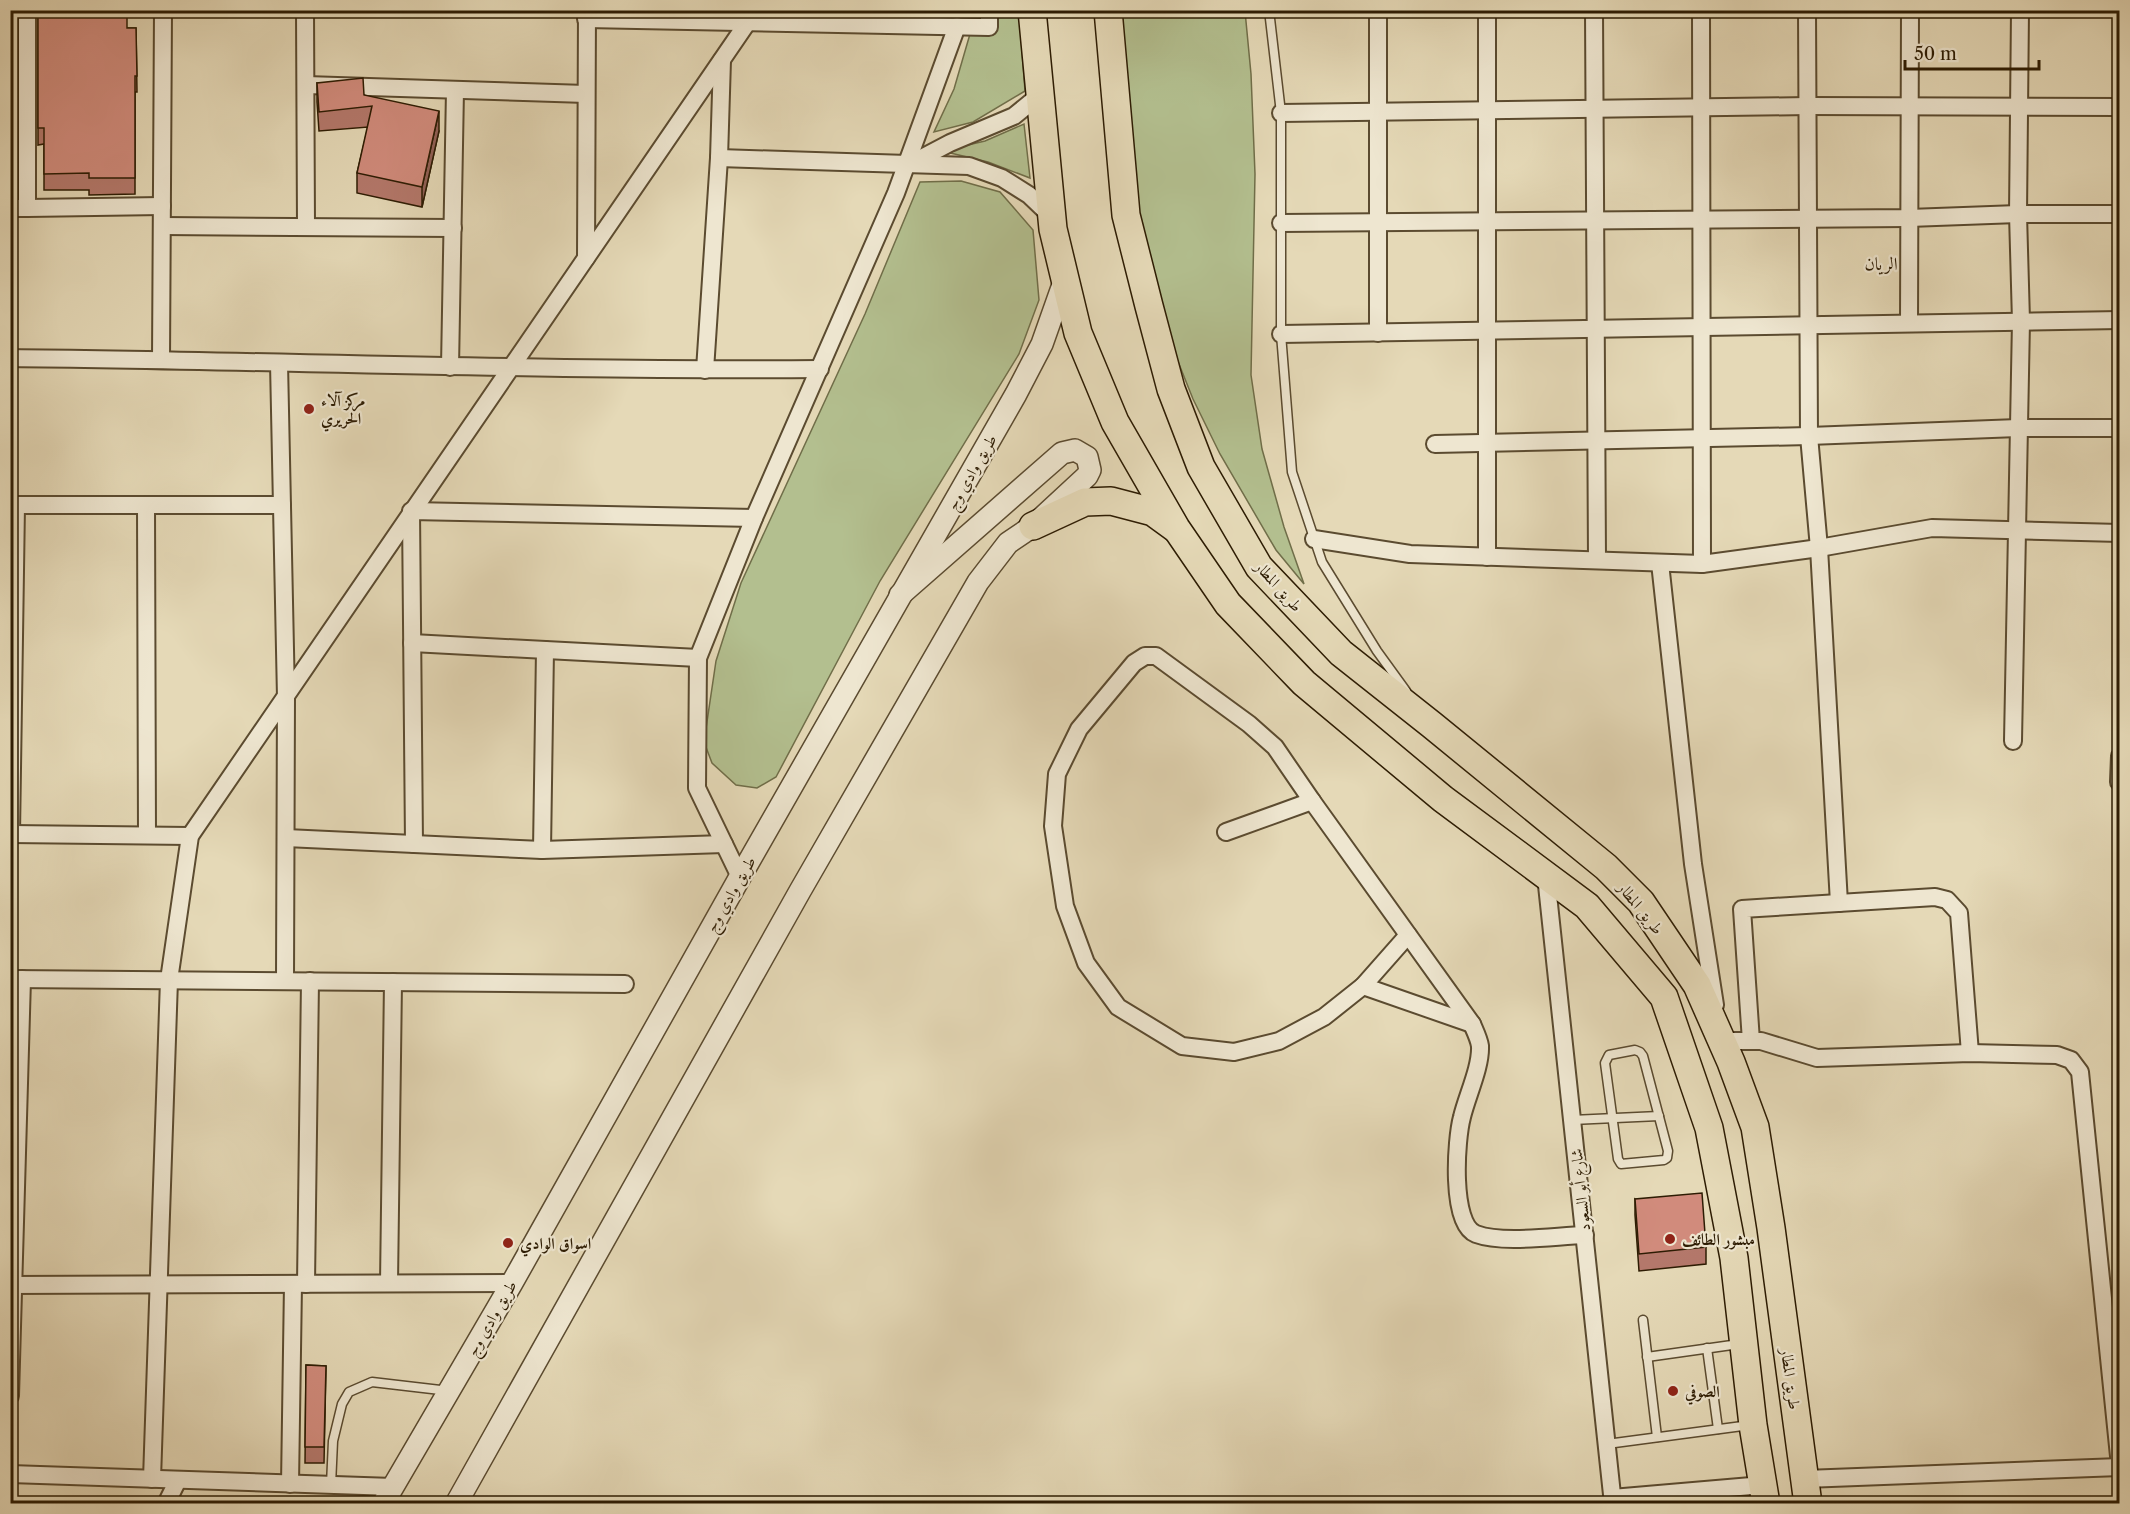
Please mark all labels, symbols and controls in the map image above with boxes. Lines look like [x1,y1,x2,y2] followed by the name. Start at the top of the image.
[1905,33,2038,71] scale bar
[1914,43,1957,65] text: 50 m
[1864,253,1898,275] district label: الريان
[321,390,365,432] place label: مركز آلاء الحريري
[302,402,316,416] marker: مركز آلاء الحريري
[941,431,1005,516] street label: طريق وادي وج
[1249,555,1307,616] street label: طريق المطار
[700,853,764,938] street label: طريق وادي وج
[1612,876,1668,939] street label: طريق المطار
[1565,1147,1598,1232] street label: شارع أبو السعود
[1682,1229,1755,1250] place label: مبشور الطائف
[1663,1232,1677,1246] marker: مبشور الطائف
[520,1233,591,1257] place label: اسواق الوادي
[501,1236,515,1250] marker: اسواق الوادي
[461,1277,525,1362] street label: طريق وادي وج
[1776,1345,1805,1411] street label: طريق المطار
[1684,1381,1720,1405] place label: الصوفي
[1666,1384,1680,1398] marker: الصوفي

